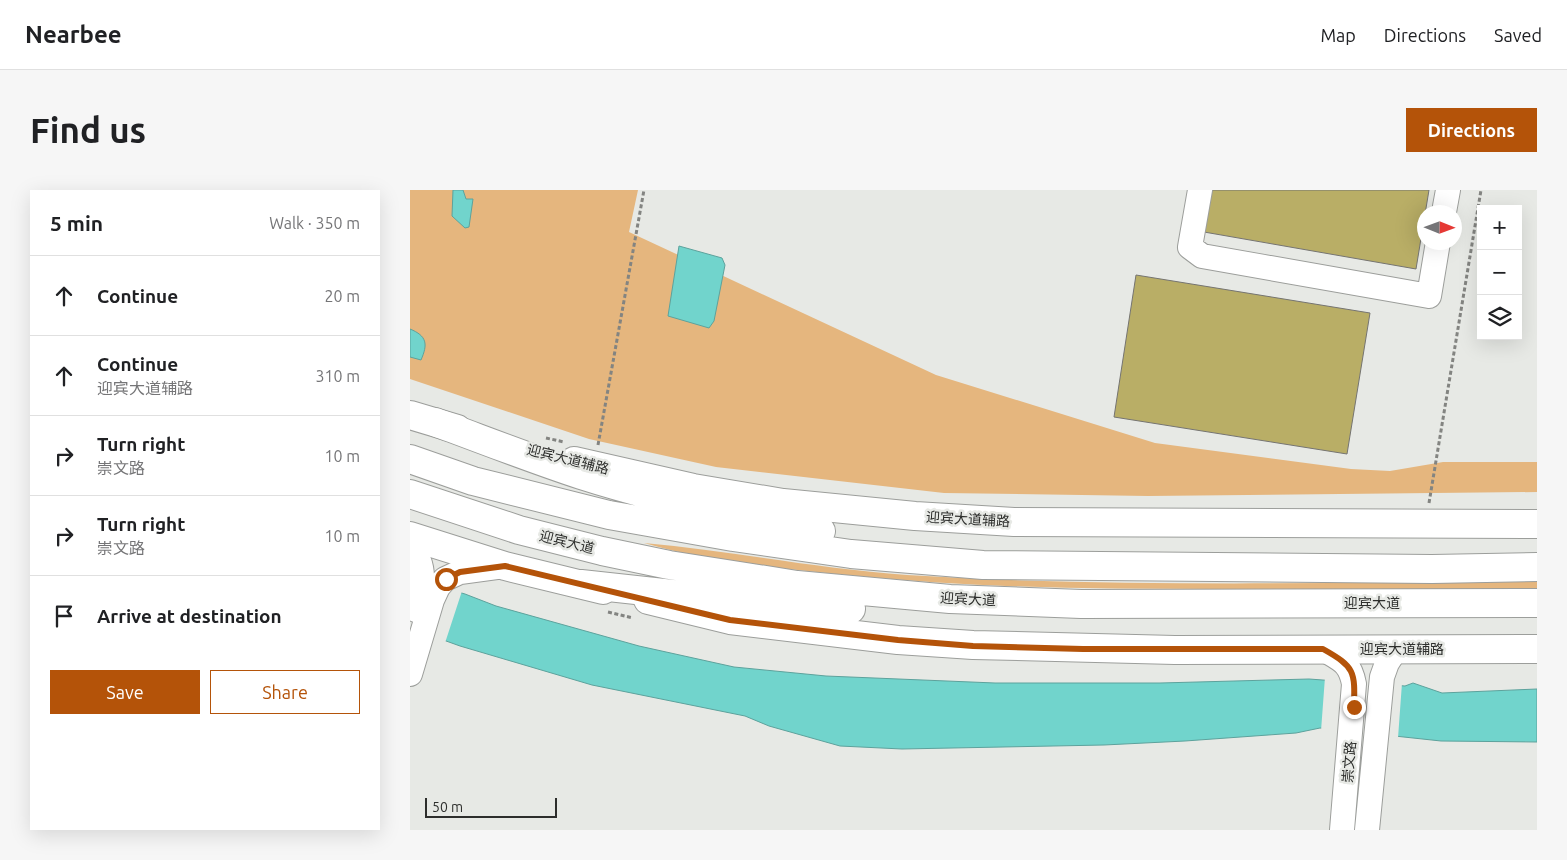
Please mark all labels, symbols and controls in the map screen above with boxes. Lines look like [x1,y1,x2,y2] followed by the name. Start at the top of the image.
[25,21,122,48] text: Nearbee
[1320,25,1356,45] text: Map
[1384,25,1466,45] text: Directions
[1494,25,1542,45] text: Saved
[1406,108,1537,152] button: Directions
[30,110,146,150] text: Find us
[1417,205,1462,250] north arrow
[1477,205,1522,340] map controls
[1477,205,1522,250] button: +
[50,211,103,235] text: 5 min
[269,214,360,232] text: Walk · 350 m
[1477,250,1522,295] button: −
[50,282,78,310] icon: ahead
[97,285,178,307] text: Continue
[324,287,360,305] text: 20 m
[1477,295,1522,340] button: layers
[97,353,178,375] text: Continue
[50,362,78,390] icon: ahead
[315,367,360,385] text: 310 m
[97,379,193,397] text: 迎宾大道辅路
[97,433,185,455] text: Turn right
[525,441,611,477] street label: 迎宾大道辅路
[50,442,78,470] icon: right
[324,447,360,465] text: 10 m
[97,459,145,477] text: 崇文路
[926,509,1010,529] street label: 迎宾大道辅路
[97,513,185,535] text: Turn right
[50,522,78,550] icon: right
[324,527,360,545] text: 10 m
[538,527,596,557] street label: 迎宾大道
[97,539,145,557] text: 崇文路
[435,568,458,591] route start
[940,590,996,608] street label: 迎宾大道
[1344,595,1400,611] street label: 迎宾大道
[50,602,78,630] icon: arrive
[97,605,282,627] text: Arrive at destination
[1360,641,1444,657] street label: 迎宾大道辅路
[50,670,200,714] button: Save
[210,670,360,714] button: Share
[1343,696,1366,719] route end
[1339,740,1359,784] street label: 崇文路
[425,795,558,818] scale bar
[432,799,463,815] text: 50 m

